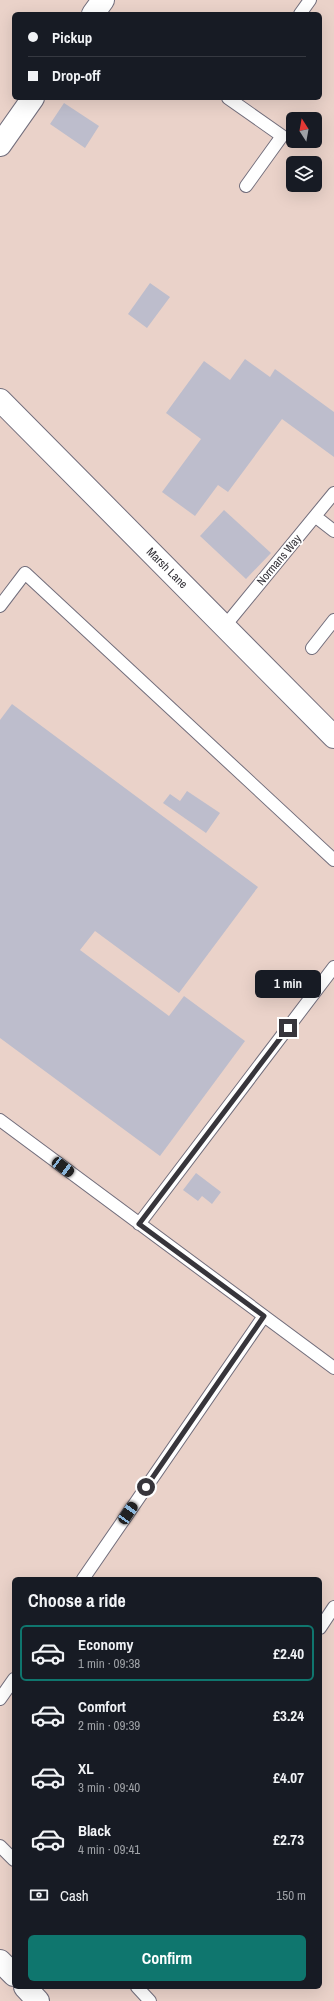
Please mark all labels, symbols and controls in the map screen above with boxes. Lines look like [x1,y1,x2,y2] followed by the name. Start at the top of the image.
[52,27,92,48] text: Pickup
[52,65,101,86] text: Drop-off
[286,112,322,148] north arrow
[286,112,322,192] map controls
[286,156,322,192] button: layers
[253,531,305,589] street label: Normans Way
[143,544,191,592] street label: Marsh Lane
[255,970,321,998] callout: 1 min
[274,975,302,992] text: 1 min
[279,1019,297,1037] route end
[50,1155,76,1179] car
[137,1478,155,1496] route start
[116,1500,140,1526] car
[28,1588,126,1613] text: Choose a ride
[78,1634,133,1655] text: Economy
[30,1635,66,1671] icon: car
[273,1643,304,1664] text: £2.40
[78,1655,140,1672] text: 1 min · 09:38
[78,1696,126,1717] text: Comfort
[30,1697,66,1733] icon: car
[273,1705,304,1726] text: £3.24
[78,1717,140,1734] text: 2 min · 09:39
[78,1758,94,1779] text: XL
[30,1759,66,1795] icon: car
[273,1767,304,1788] text: £4.07
[78,1779,140,1796] text: 3 min · 09:40
[78,1820,111,1841] text: Black
[30,1821,66,1857] icon: car
[273,1829,304,1850] text: £2.73
[78,1841,140,1858] text: 4 min · 09:41
[28,1884,50,1906] icon: cash
[60,1885,89,1906] text: Cash
[276,1887,306,1904] text: 150 m
[28,1935,306,1981] button: Confirm

